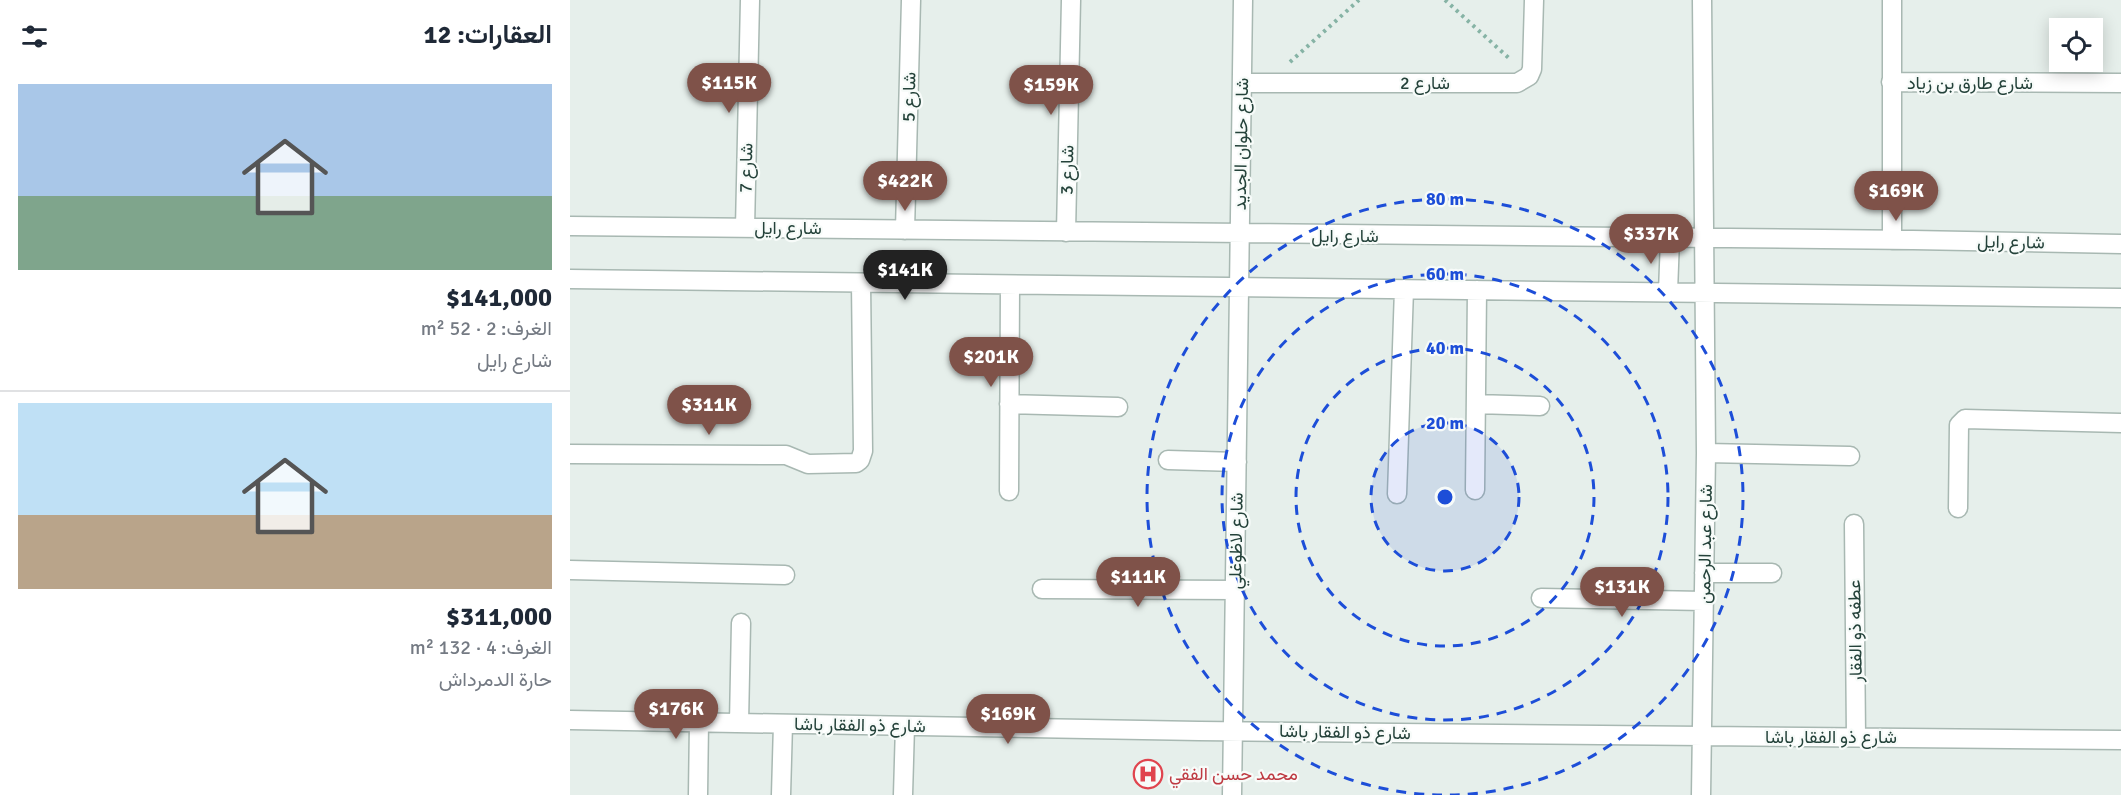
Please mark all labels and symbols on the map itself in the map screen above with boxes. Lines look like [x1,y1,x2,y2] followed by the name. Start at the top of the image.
[687,63,771,114] pin: $115K
[1009,65,1093,116] pin: $159K
[898,72,921,122] street label: شارع 5
[1400,72,1450,95] street label: شارع 2
[1907,72,2033,95] street label: شارع طارق بن زياد
[1229,77,1254,211] street label: شارع حلوان الجديد
[735,143,758,193] street label: شارع 7
[1056,145,1079,195] street label: شارع 3
[863,161,947,212] pin: $422K
[1854,171,1938,222] pin: $169K
[1426,188,1464,210] text: 80 m
[1609,214,1693,265] pin: $337K
[754,217,822,240] street label: شارع رايل
[1311,225,1379,248] street label: شارع رايل
[1977,230,2045,255] street label: شارع رايل
[863,250,947,301] pin: $141K
[1426,263,1464,285] text: 60 m
[949,337,1033,388] pin: $201K
[1426,337,1464,359] text: 40 m
[667,385,751,436] pin: $311K
[1426,412,1464,434] text: 20 m
[1693,484,1718,604] street label: شارع عبد الرحمن
[1435,487,1455,507] centre of rings
[1224,492,1252,590] street label: شارع لاظوغلي
[1096,557,1180,608] pin: $111K
[1580,567,1664,618] pin: $131K
[1843,580,1867,683] street label: عطفه ذو الفقار
[634,689,718,740] pin: $176K
[966,694,1050,745] pin: $169K
[794,713,926,738] street label: شارع ذو الفقار باشا
[1279,720,1411,745] street label: شارع ذو الفقار باشا
[1765,726,1897,749] street label: شارع ذو الفقار باشا
[1132,758,1164,790] hospital icon: محمد حسن الفقي
[1169,763,1298,789] place label: محمد حسن الفقي

